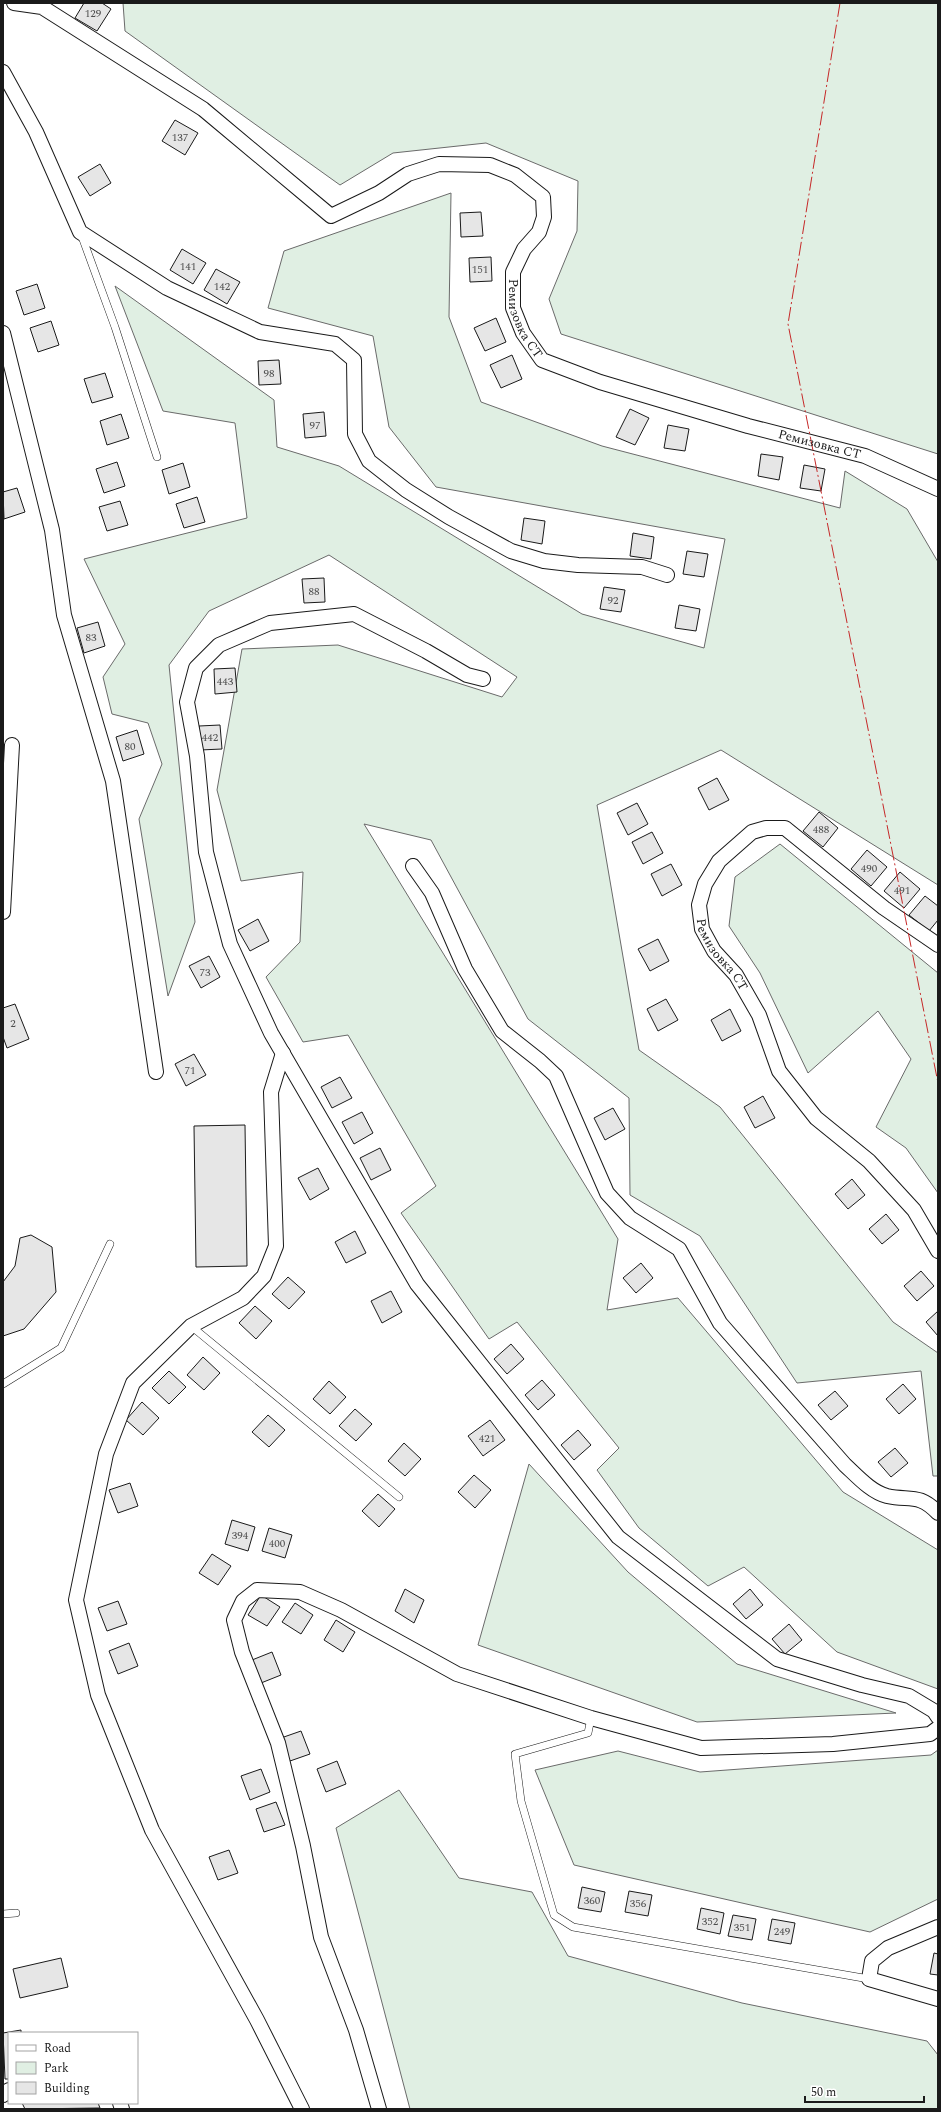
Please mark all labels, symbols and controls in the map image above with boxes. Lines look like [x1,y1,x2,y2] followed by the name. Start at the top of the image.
[85,5,102,22] house number: 129
[172,129,189,146] house number: 137
[180,258,196,275] house number: 141
[472,261,488,278] house number: 151
[214,278,231,295] house number: 142
[503,279,548,363] street label: Ремизовка СТ
[264,365,275,382] house number: 98
[310,417,321,434] house number: 97
[776,424,863,465] street label: Ремизовка СТ
[309,583,320,600] house number: 88
[608,592,619,609] house number: 92
[86,629,97,646] house number: 83
[217,673,234,690] house number: 443
[202,729,219,746] house number: 442
[125,738,136,755] house number: 80
[813,821,830,838] house number: 488
[861,860,878,877] house number: 490
[894,882,910,899] house number: 491
[691,917,753,995] street label: Ремизовка СТ
[200,964,211,981] house number: 73
[10,1015,16,1032] house number: 2
[185,1062,196,1079] house number: 71
[479,1430,495,1447] house number: 421
[232,1527,249,1544] house number: 394
[269,1535,286,1552] house number: 400
[584,1892,601,1909] house number: 360
[630,1895,647,1912] house number: 356
[702,1913,719,1930] house number: 352
[734,1919,750,1936] house number: 351
[774,1923,791,1940] house number: 249
[8,2032,138,2104] legend
[44,2039,71,2058] text: Road
[44,2059,69,2078] text: Park
[805,2078,924,2104] scale bar
[44,2079,90,2098] text: Building
[811,2083,836,2102] text: 50 m

